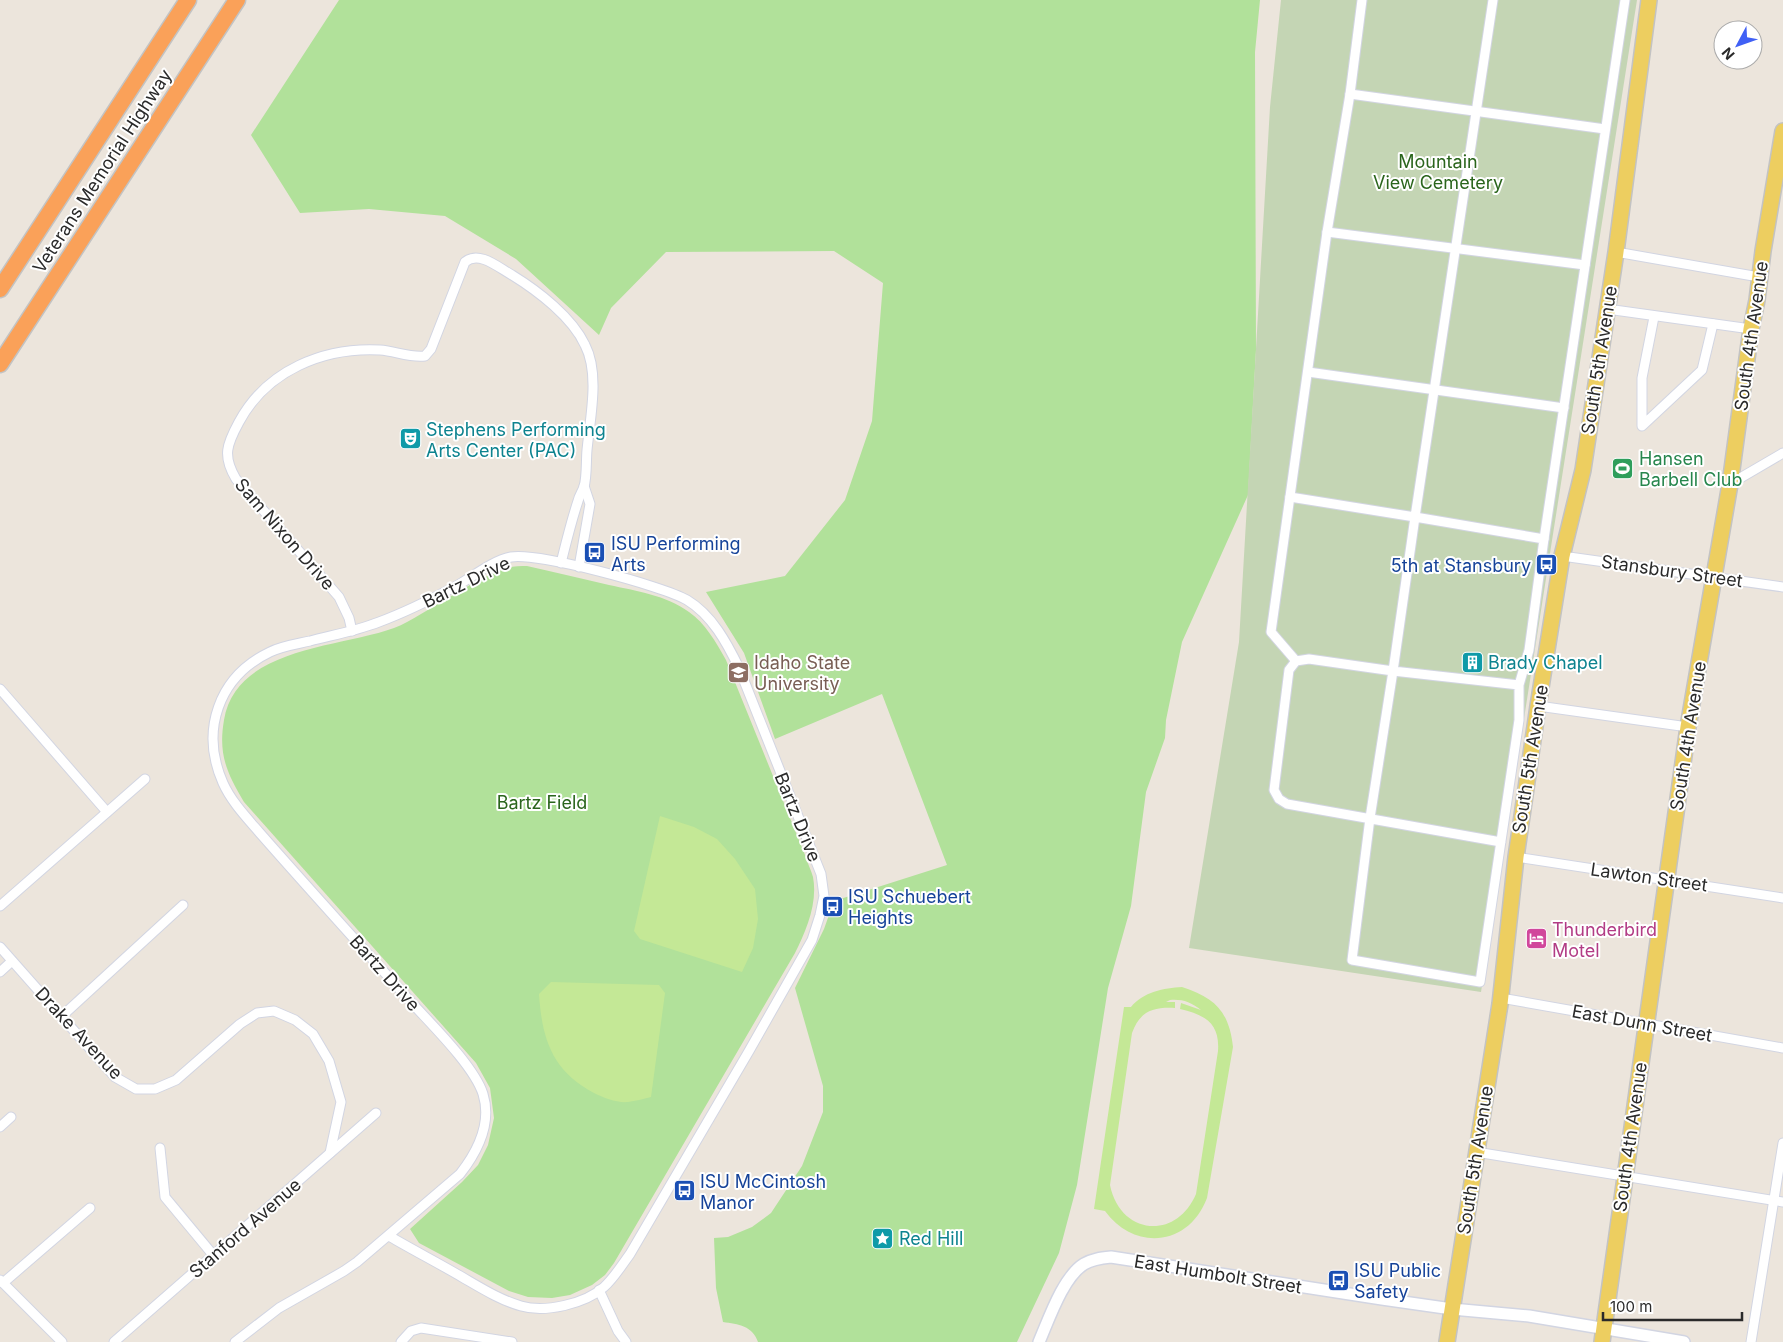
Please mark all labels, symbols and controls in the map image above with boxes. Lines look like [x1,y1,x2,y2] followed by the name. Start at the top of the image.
[1713,20,1763,70] north arrow
[1718,44,1738,63] text: N
[28,65,176,277] street label: Veterans Memorial Highway
[1373,151,1503,193] park label: Mountain View Cemetery
[1730,260,1772,412] street label: South 4th Avenue
[1577,284,1621,436] street label: South 5th Avenue
[426,419,606,461] place label: Stephens Performing Arts Center (PAC)
[398,427,422,451] theatre icon: Stephens Performing Arts Center (PAC)
[1639,448,1742,490] place label: Hansen Barbell Club
[1611,456,1635,480] sports icon: Hansen Barbell Club
[231,474,339,594] street label: Sam Nixon Drive
[611,533,741,575] place label: ISU Performing Arts
[583,541,607,565] bus stop icon: ISU Performing Arts
[1600,551,1744,591] street label: Stansbury Street
[419,552,513,612] street label: Bartz Drive
[1535,553,1559,577] bus stop icon: 5th at Stansbury
[1391,555,1531,576] place label: 5th at Stansbury
[1460,650,1484,674] building icon: Brady Chapel
[754,652,850,694] place label: Idaho State University
[1488,652,1603,673] place label: Brady Chapel
[726,660,750,684] school or university icon: Idaho State University
[1666,660,1710,812] street label: South 4th Avenue
[1508,683,1552,835] street label: South 5th Avenue
[771,769,825,865] street label: Bartz Drive
[497,792,587,813] park label: Bartz Field
[1589,858,1709,896] street label: Lawton Street
[848,886,971,928] place label: ISU Schuebert Heights
[820,894,844,918] bus stop icon: ISU Schuebert Heights
[1552,919,1657,961] place label: Thunderbird Motel
[1524,927,1548,951] hotel icon: Thunderbird Motel
[346,931,424,1015] street label: Bartz Drive
[31,983,127,1083] street label: Drake Avenue
[1570,1000,1714,1046] street label: East Dunn Street
[1609,1061,1651,1213] street label: South 4th Avenue
[1453,1084,1497,1236] street label: South 5th Avenue
[700,1171,826,1213] place label: ISU McCintosh Manor
[185,1174,305,1282] street label: Stanford Avenue
[672,1179,696,1203] bus stop icon: ISU McCintosh Manor
[871,1226,895,1250] place icon: Red Hill
[899,1228,963,1249] place label: Red Hill
[1133,1250,1303,1298] street label: East Humbolt Street
[1354,1260,1441,1302] place label: ISU Public Safety
[1326,1268,1350,1292] bus stop icon: ISU Public Safety
[1603,1290,1742,1322] scale bar
[1610,1297,1652,1316] text: 100 m

